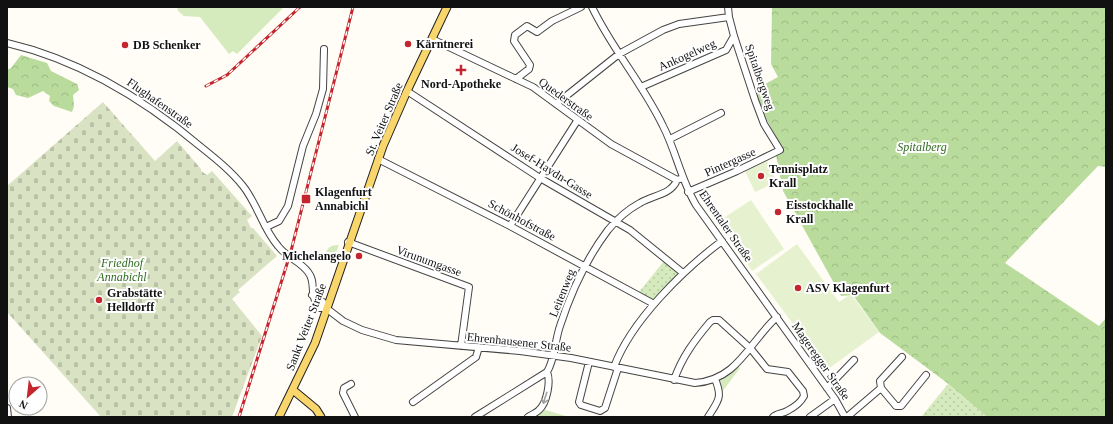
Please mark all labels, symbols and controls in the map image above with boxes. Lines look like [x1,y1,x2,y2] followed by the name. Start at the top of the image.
[656,36,718,74] street label: Ankogelweg
[416,37,474,51] place label: Kärntnerei
[133,38,201,52] place label: DB Schenker
[403,39,413,49] marker: Kärntnerei
[120,40,130,50] marker: DB Schenker
[742,42,778,112] street label: Spitalbergweg
[456,65,466,75] marker: Nord-Apotheke
[124,75,196,131] street label: Flughafenstraße
[536,75,596,123] street label: Quederstraße
[421,77,502,91] place label: Nord-Apotheke
[362,80,406,158] street label: St. Veiter Straße
[509,140,595,202] street label: Josef-Haydn-Gasse
[897,140,947,154] park label: Spitalberg
[702,145,758,179] street label: Pintergasse
[769,162,829,190] place label: Tennisplatz Krall
[756,171,766,181] marker: Tennisplatz Krall
[315,185,372,213] place label: Klagenfurt Annabichl
[696,188,756,264] street label: Ehrentaler Straße
[300,193,312,205] marker: Klagenfurt Annabichl
[486,196,558,244] street label: Schönhofstraße
[786,198,854,226] place label: Eisstockhalle Krall
[773,207,783,217] marker: Eisstockhalle Krall
[394,243,464,279] street label: Virunumgasse
[282,249,351,263] place label: Michelangelo
[354,251,364,261] marker: Michelangelo
[96,256,147,284] park label: Friedhof Annabichl
[546,267,578,319] street label: Leitenweg
[283,281,329,373] street label: Sankt Veiter Straße
[806,281,889,295] place label: ASV Klagenfurt
[793,283,803,293] marker: ASV Klagenfurt
[107,286,163,314] place label: Grabstätte Helldorff
[94,295,104,305] marker: Grabstätte Helldorff
[789,319,853,403] street label: Mageregger Straße
[466,330,572,354] street label: Ehrenhausener Straße
[8,376,48,416] north arrow
[540,392,548,404] one-way arrow
[17,398,30,412] text: N

